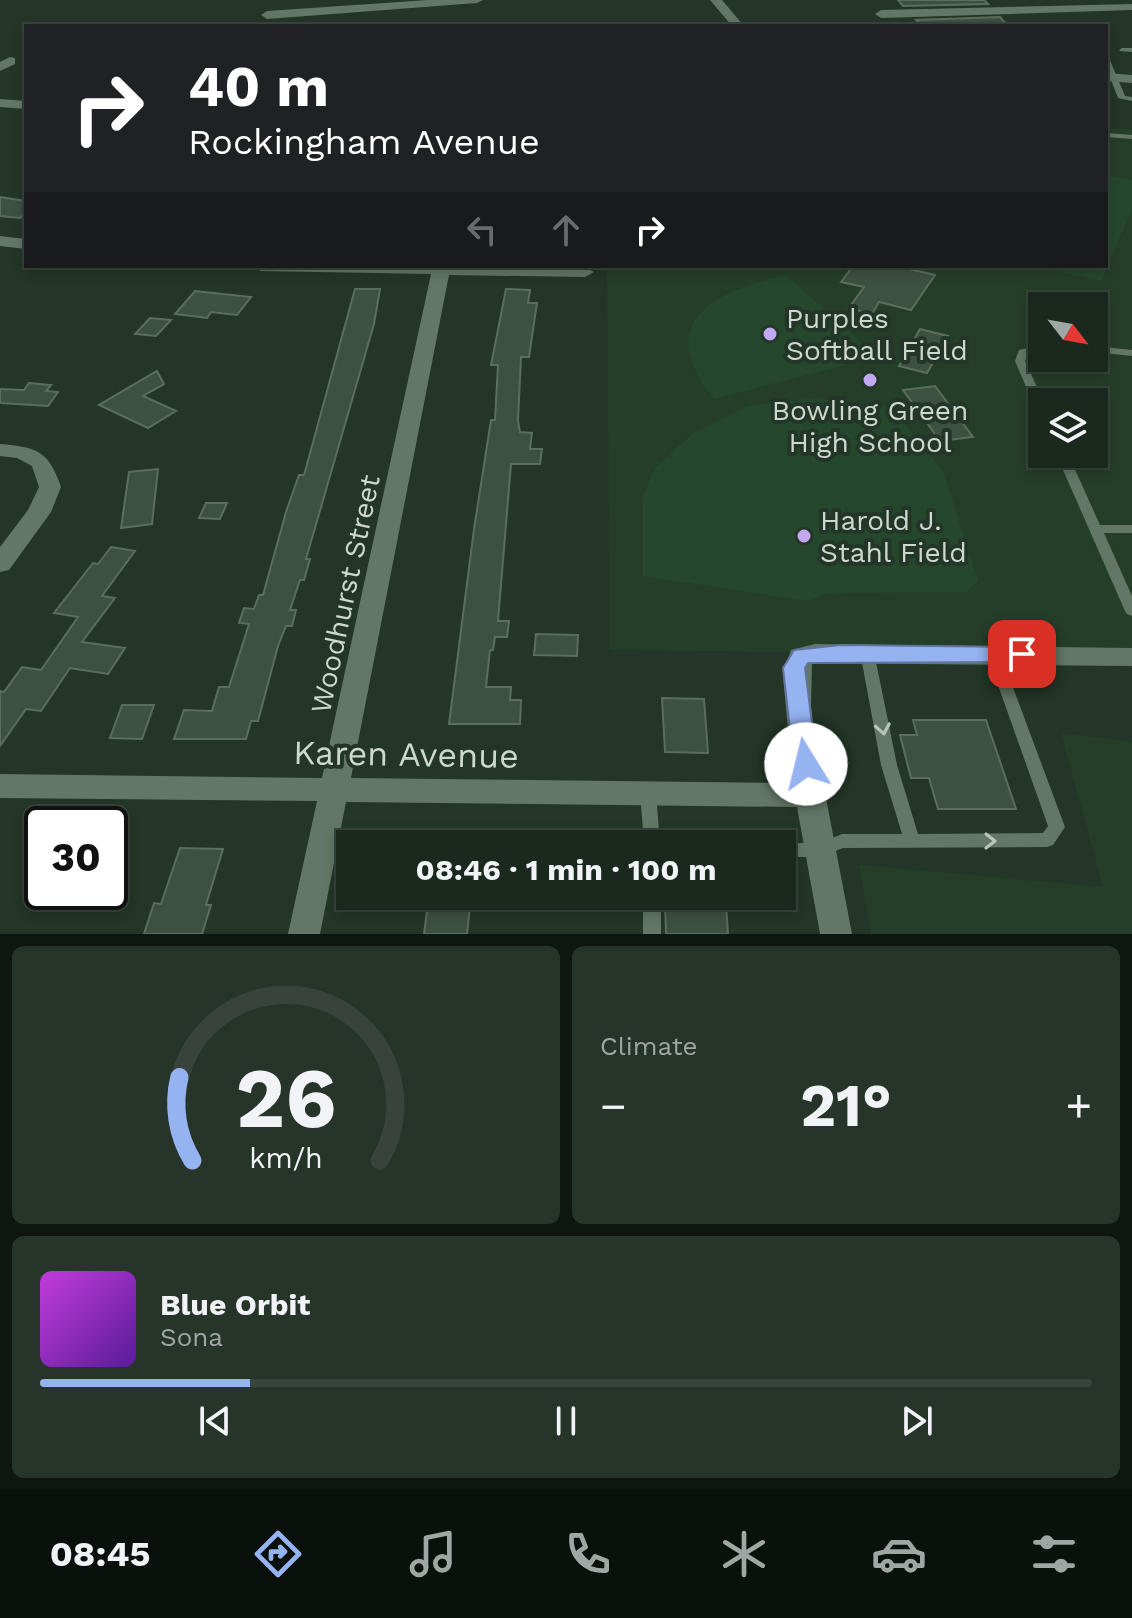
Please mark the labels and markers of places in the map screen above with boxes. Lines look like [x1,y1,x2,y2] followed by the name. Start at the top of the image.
[786,302,968,367] place label: Purples Softball Field
[761,325,779,343] marker: Purples Softball Field
[861,371,879,389] marker: Bowling Green High School
[772,394,968,459] place label: Bowling Green High School
[820,504,967,569] place label: Harold J. Stahl Field
[795,527,813,545] marker: Harold J. Stahl Field
[988,620,1056,688] pin

